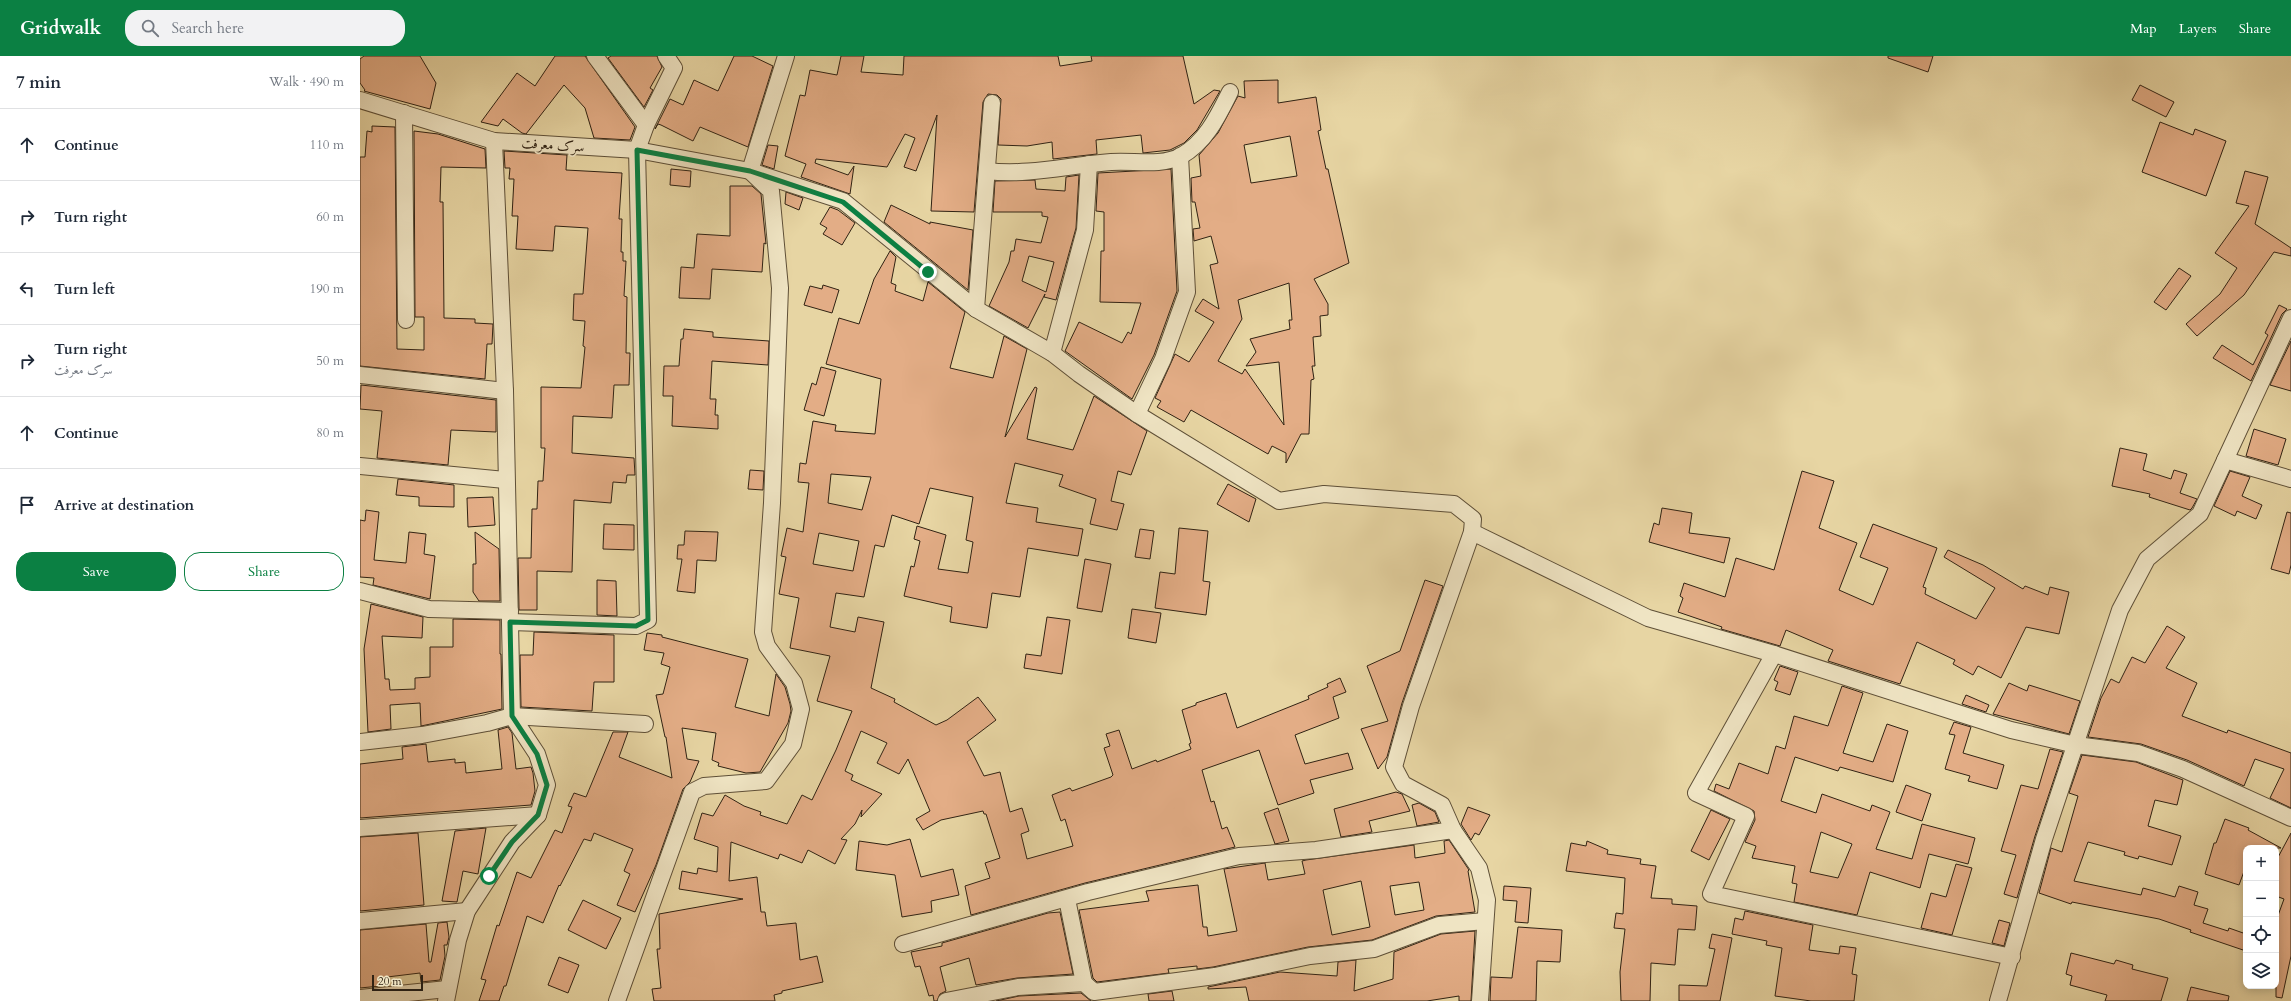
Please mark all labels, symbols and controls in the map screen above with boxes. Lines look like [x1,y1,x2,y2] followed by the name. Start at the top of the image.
[125,10,405,46] search box
[20,15,101,41] text: Gridwalk
[139,17,161,39] icon: search
[171,18,244,38] text: Search here
[2130,19,2157,38] text: Map
[2179,19,2217,38] text: Layers
[2239,19,2271,38] text: Share
[16,71,61,94] text: 7 min
[269,73,344,91] text: Walk · 490 m
[521,133,585,157] street label: سرک معرفت
[16,134,38,156] icon: ahead
[54,135,119,155] text: Continue
[310,136,344,154] text: 110 m
[16,206,38,228] icon: right
[54,207,127,227] text: Turn right
[316,208,344,226] text: 60 m
[919,263,937,281] route end
[16,278,38,300] icon: left
[54,279,115,299] text: Turn left
[310,280,344,298] text: 190 m
[54,339,127,359] text: Turn right
[16,350,38,372] icon: right
[316,352,344,370] text: 50 m
[54,361,112,379] text: سرک معرفت
[16,422,38,444] icon: ahead
[54,423,119,443] text: Continue
[316,424,344,442] text: 80 m
[16,494,38,516] icon: arrive
[54,495,194,515] text: Arrive at destination
[16,552,176,591] button: Save
[184,552,344,591] button: Share
[2243,845,2279,989] map controls
[2243,845,2279,881] button: +
[480,867,498,885] route start
[2243,881,2279,917] button: −
[2243,917,2279,953] button: locate
[2243,953,2279,989] button: layers
[372,973,423,992] scale bar
[378,974,402,989] text: 20 m

